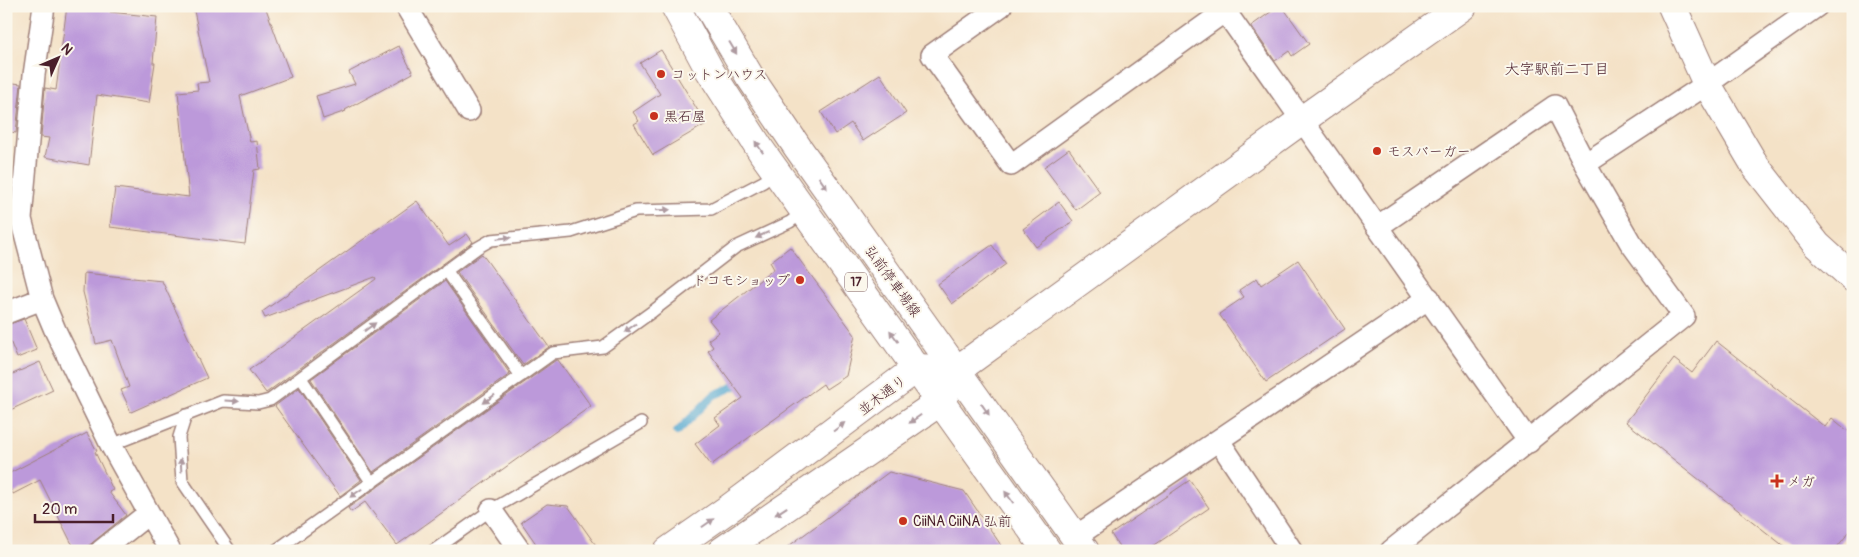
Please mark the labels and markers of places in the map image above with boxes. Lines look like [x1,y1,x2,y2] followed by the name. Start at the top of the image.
[671,66,768,83] place label: コットンハウス
[655,68,667,80] marker: コットンハウス
[664,108,706,125] place label: 黒石屋
[648,110,660,122] marker: 黒石屋
[1387,143,1471,160] place label: モスバーガー
[1371,145,1383,157] marker: モスバーガー
[693,272,790,289] place label: ドコモショップ
[794,274,806,286] marker: ドコモショップ
[1787,473,1815,490] place label: メガ
[1771,475,1783,487] marker: メガ
[913,513,1011,530] place label: CiiNA CiiNA 弘前
[897,515,909,527] marker: CiiNA CiiNA 弘前

